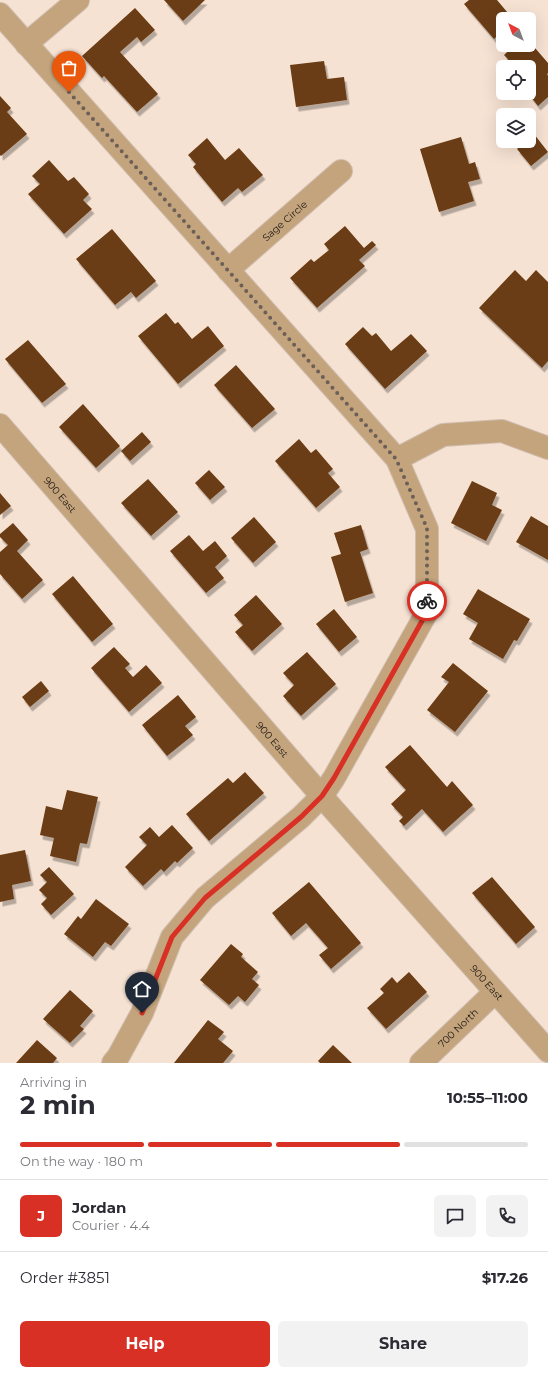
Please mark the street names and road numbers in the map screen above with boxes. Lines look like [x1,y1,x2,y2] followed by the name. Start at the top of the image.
[259,197,310,244] street label: Sage Circle
[41,474,79,515] street label: 900 East
[253,719,292,760] street label: 900 East
[468,962,506,1003] street label: 900 East
[435,1005,481,1050] street label: 700 North

